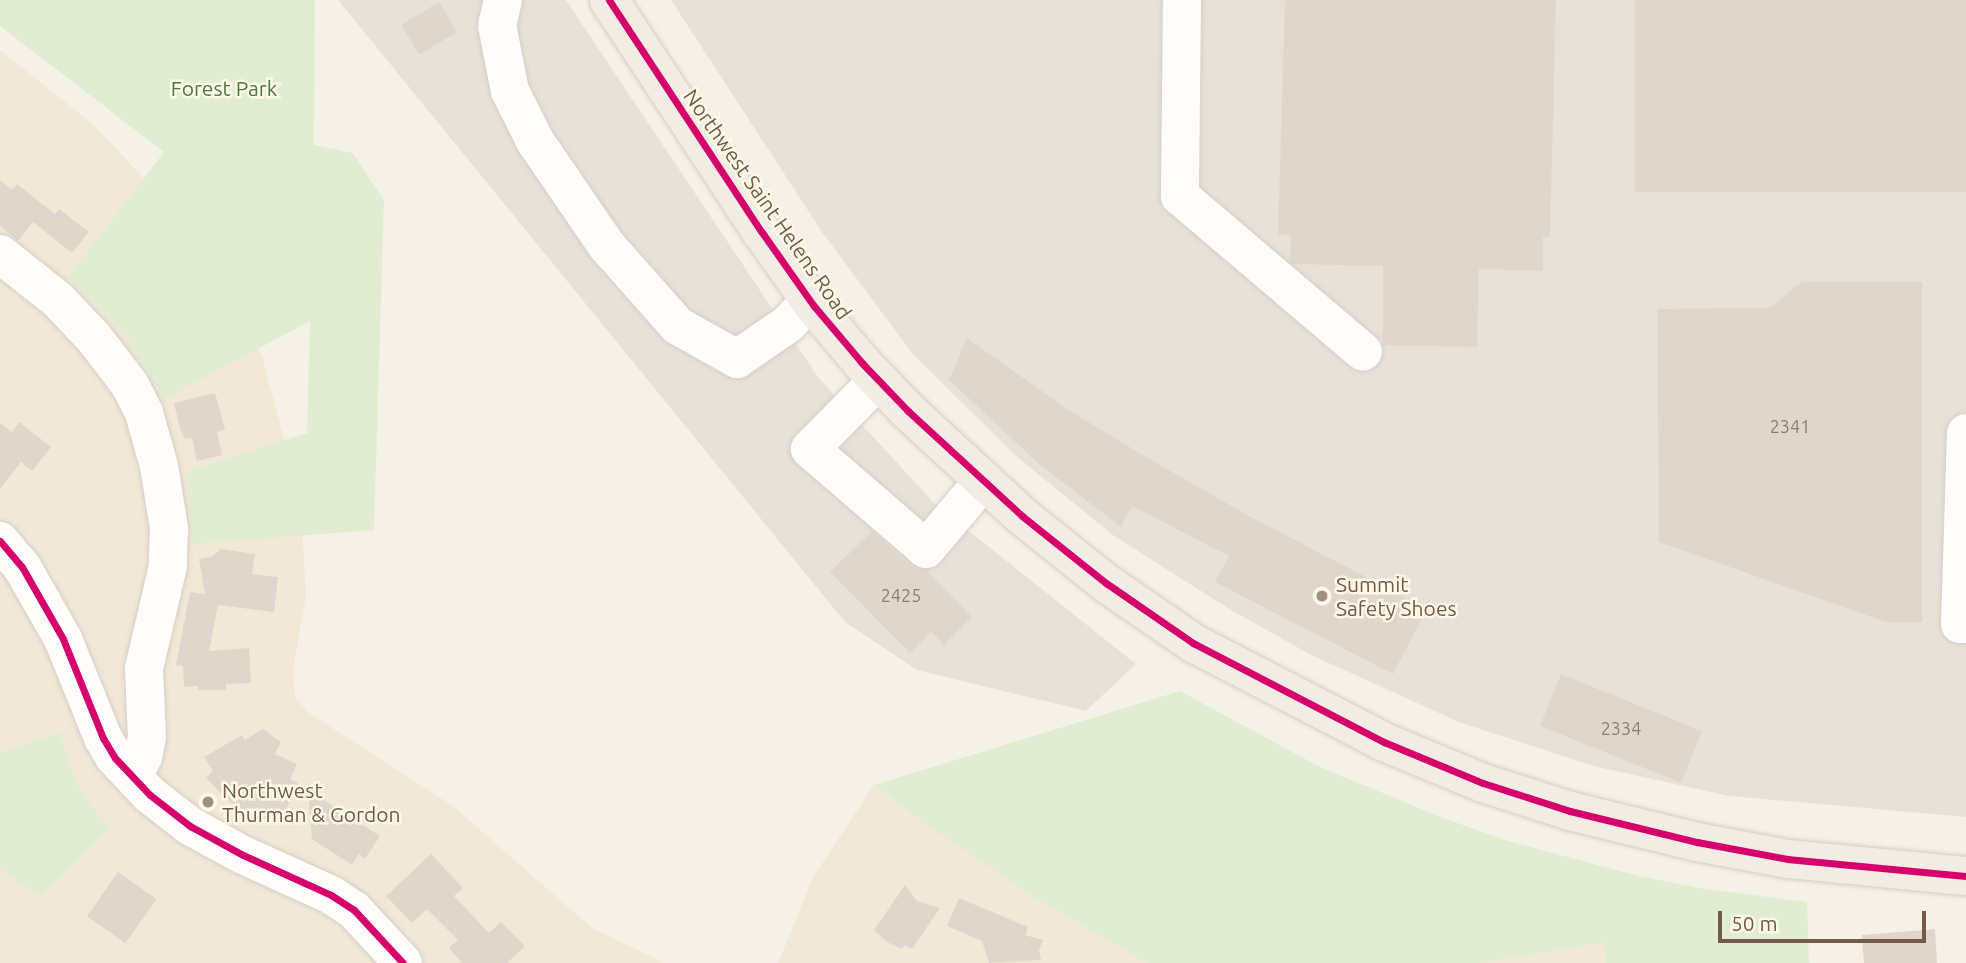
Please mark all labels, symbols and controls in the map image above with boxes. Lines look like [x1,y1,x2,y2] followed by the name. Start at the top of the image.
[171,75,277,101] park label: Forest Park
[679,84,857,324] street label: Northwest Saint Helens Road
[1770,415,1810,437] house number: 2341
[1336,571,1457,621] place label: Summit Safety Shoes
[881,584,921,606] house number: 2425
[1314,588,1330,604] marker: Summit Safety Shoes
[1601,717,1641,739] house number: 2334
[222,777,401,827] place label: Northwest Thurman & Gordon
[200,794,216,810] marker: Northwest Thurman & Gordon
[1721,897,1929,941] scale bar
[1731,911,1778,935] text: 50 m

